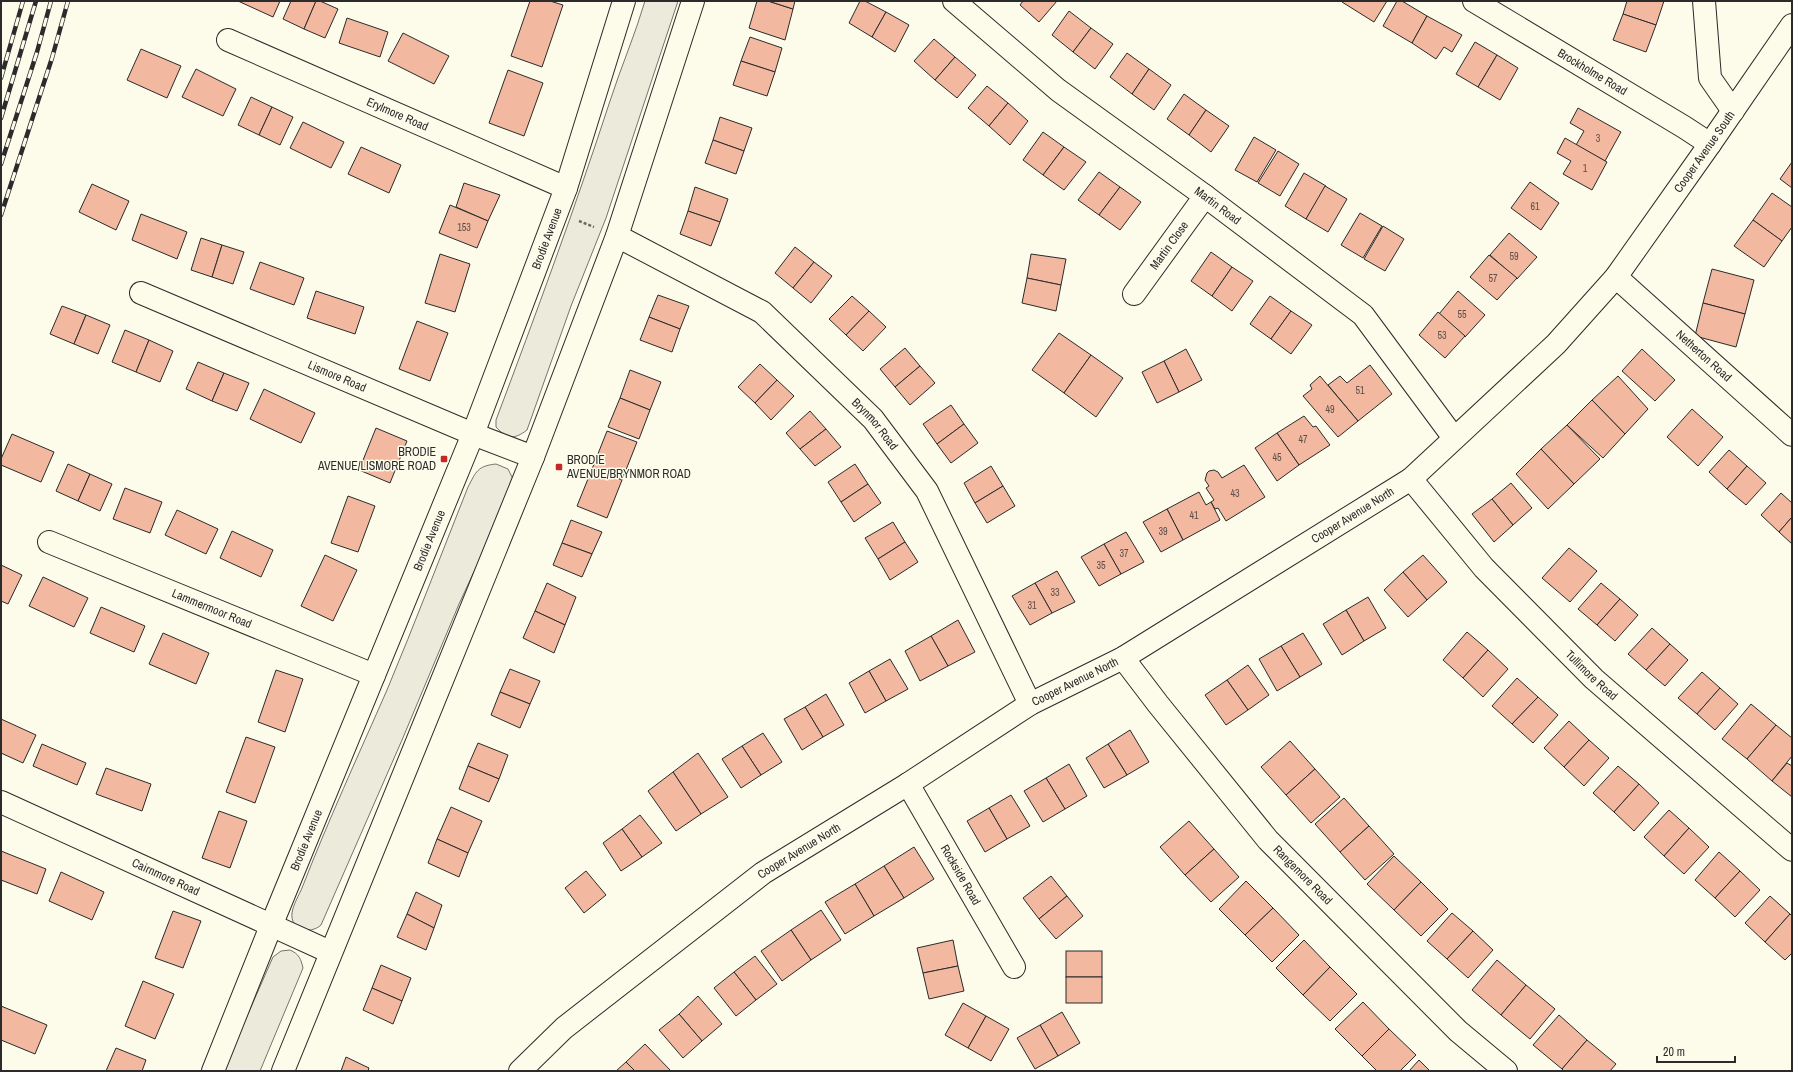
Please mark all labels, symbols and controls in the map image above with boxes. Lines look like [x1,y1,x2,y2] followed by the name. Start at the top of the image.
[1555,45,1630,99] street label: Brockholme Road
[364,94,431,135] street label: Erylmore Road
[1670,108,1738,196] street label: Cooper Avenue South
[1596,132,1601,145] house number: 3
[1583,162,1588,175] house number: 1
[1191,183,1244,228] street label: Martin Road
[1530,200,1540,213] house number: 61
[528,206,566,272] street label: Brodie Avenue
[1146,218,1192,273] street label: Martin Close
[457,221,471,234] house number: 153
[1509,250,1519,263] house number: 59
[1488,272,1498,285] house number: 57
[1457,308,1467,321] house number: 55
[1673,327,1735,385] street label: Netherton Road
[1437,329,1447,342] house number: 53
[305,357,369,396] street label: Lismore Road
[1355,384,1365,397] house number: 51
[848,395,902,453] street label: Brynmor Road
[1325,403,1335,416] house number: 49
[1298,433,1308,446] house number: 47
[317,444,436,474] place label: BRODIE AVENUE/LISMORE ROAD
[1272,451,1282,464] house number: 45
[566,452,691,482] place label: BRODIE AVENUE/BRYNMOR ROAD
[439,454,449,464] marker: BRODIE AVENUE/LISMORE ROAD
[554,462,564,472] marker: BRODIE AVENUE/BRYNMOR ROAD
[1308,483,1397,547] street label: Cooper Avenue North
[1230,487,1240,500] house number: 43
[410,508,449,573] street label: Brodie Avenue
[1189,509,1199,522] house number: 41
[1158,525,1168,538] house number: 39
[1119,547,1129,560] house number: 37
[1096,559,1106,572] house number: 35
[170,585,254,632] street label: Lammermoor Road
[1050,586,1060,599] house number: 33
[1027,599,1037,612] house number: 31
[1562,647,1621,704] street label: Tullimore Road
[1029,654,1121,710] street label: Cooper Avenue North
[287,807,326,873] street label: Brodie Avenue
[754,819,844,882] street label: Cooper Avenue North
[937,842,984,908] street label: Rockside Road
[1270,842,1336,908] street label: Rangemore Road
[129,855,202,899] street label: Cairnmore Road
[1657,1038,1735,1064] scale bar
[1663,1044,1685,1060] text: 20 m

